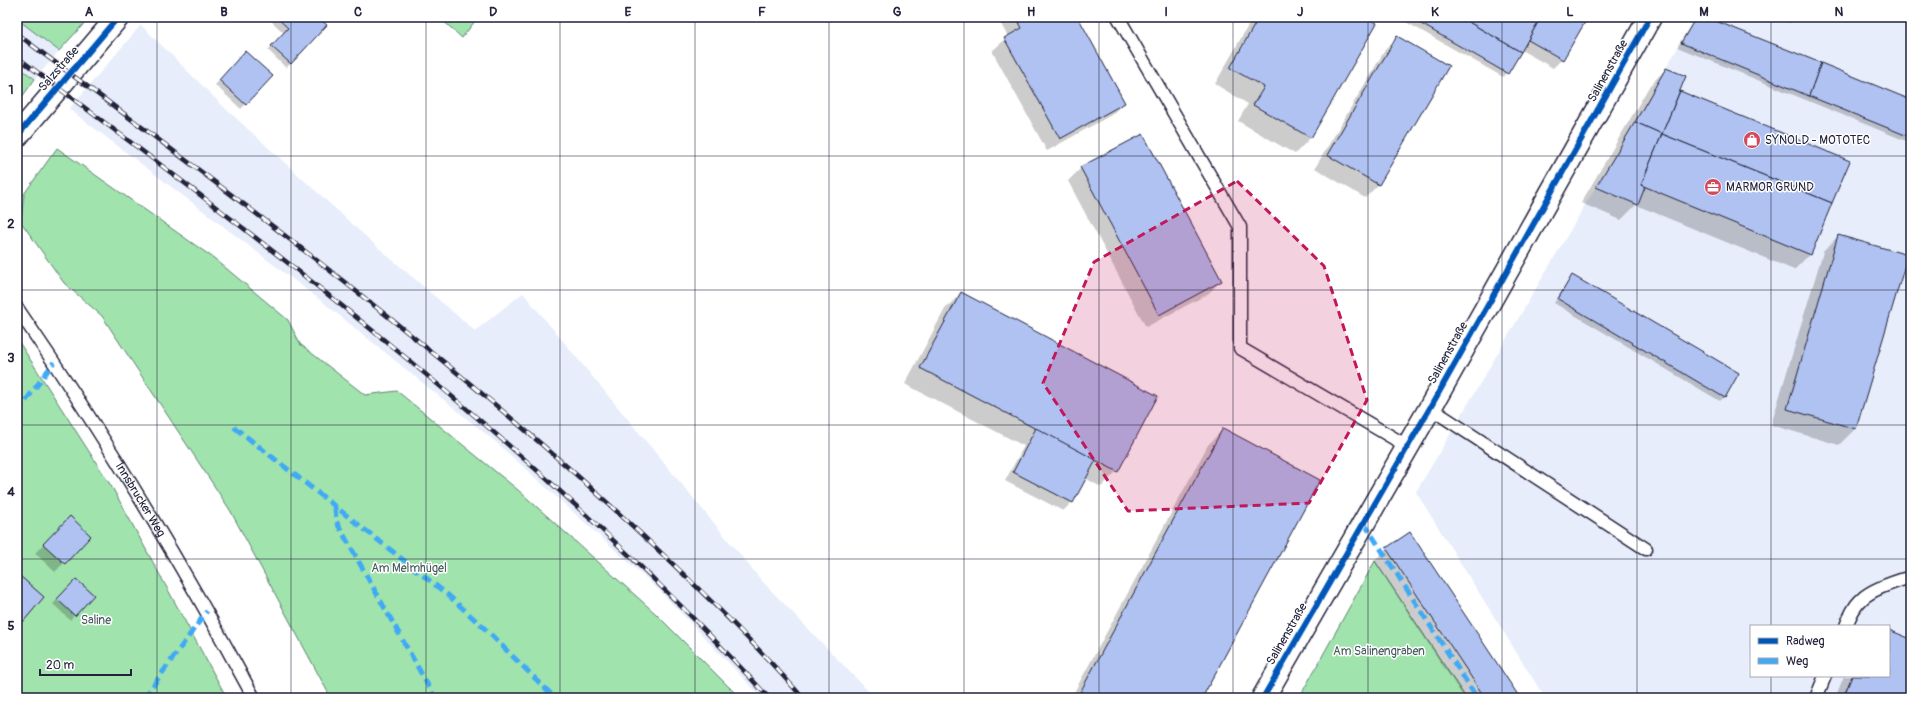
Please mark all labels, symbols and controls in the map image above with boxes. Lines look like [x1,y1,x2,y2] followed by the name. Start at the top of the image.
[85,4,94,20] text: A
[220,4,228,20] text: B
[354,4,362,20] text: C
[489,4,497,20] text: D
[625,4,632,20] text: E
[758,4,766,20] text: F
[893,4,902,20] text: G
[1027,4,1035,20] text: H
[1164,4,1168,20] text: I
[1297,4,1303,20] text: J
[1431,4,1439,20] text: K
[1566,4,1574,20] text: L
[1699,4,1709,20] text: M
[1835,4,1844,20] text: N
[1585,37,1631,105] street label: Salinenstraße
[36,44,82,94] street label: Salzstraße
[8,82,14,98] text: 1
[1742,130,1762,150] shop icon: SYNOLD - MOTOTEC
[1765,133,1870,148] place label: SYNOLD - MOTOTEC
[1703,177,1723,197] office icon: MARMOR GRUND
[1726,180,1814,195] place label: MARMOR GRUND
[7,216,15,232] text: 2
[1425,319,1471,387] street label: Salinenstraße
[7,350,15,366] text: 3
[112,460,169,540] street label: Innsbrucker Weg
[7,484,15,500] text: 4
[371,561,447,576] park label: Am Melmhügel
[1263,600,1311,668] street label: Salinenstraße
[81,613,111,628] park label: Saline
[7,618,15,634] text: 5
[1750,625,1890,677] legend
[1786,634,1824,649] text: Radweg
[1333,644,1425,659] park label: Am Salinengraben
[40,651,131,677] scale bar
[1786,654,1808,669] text: Weg
[46,658,75,673] text: 20 m

